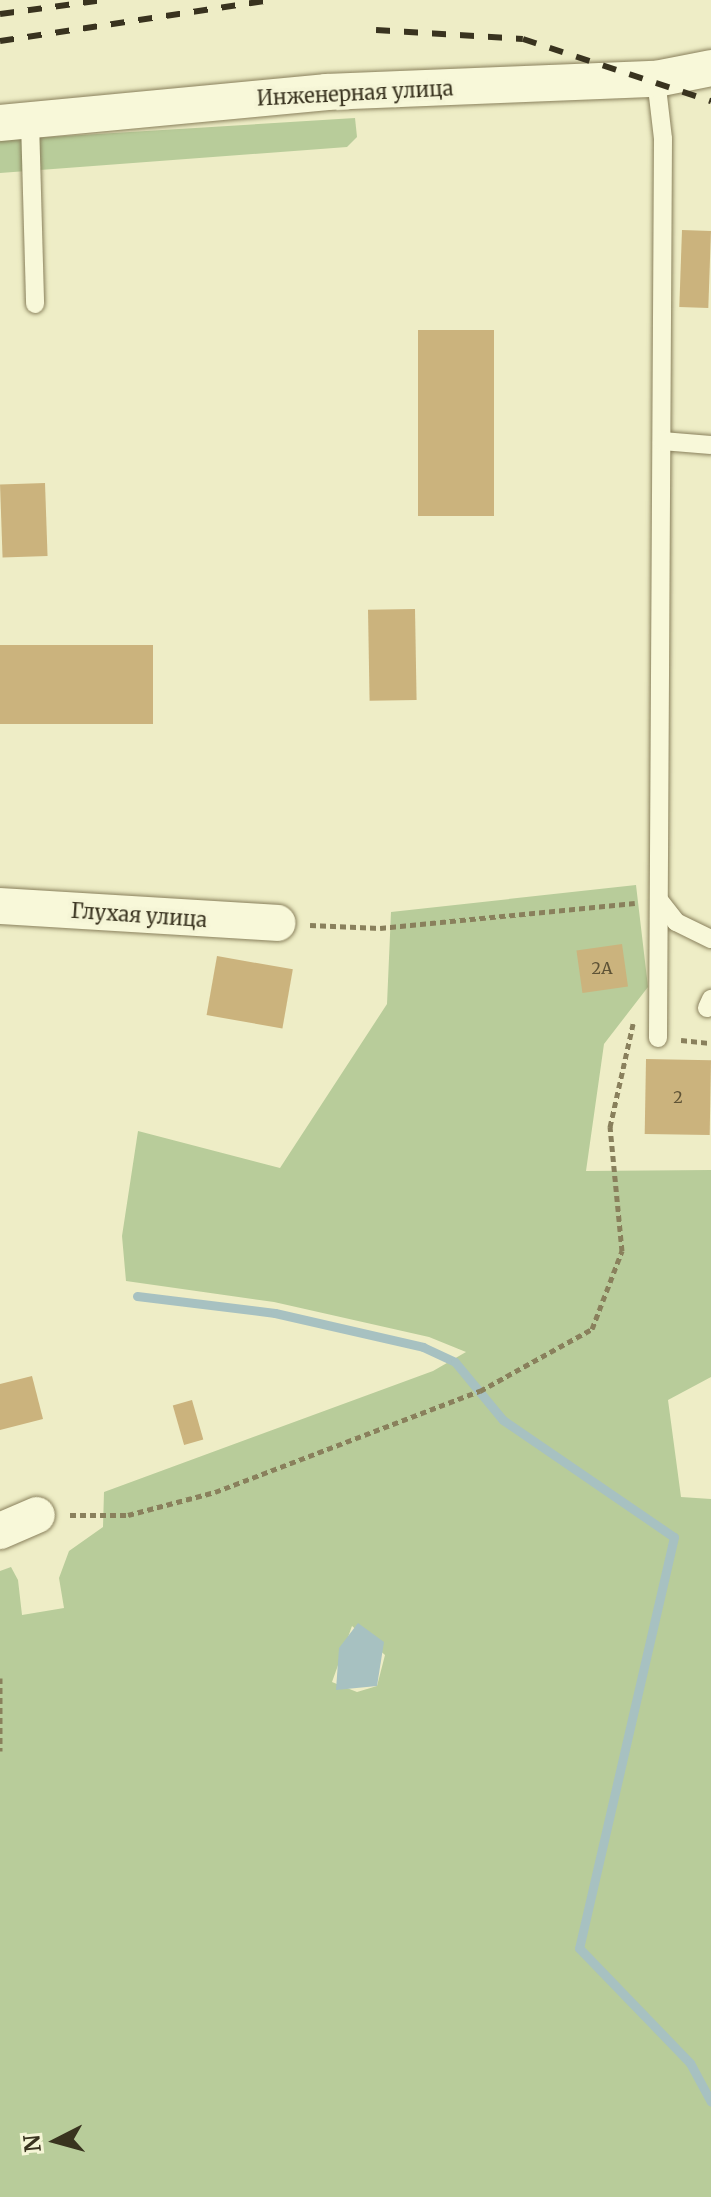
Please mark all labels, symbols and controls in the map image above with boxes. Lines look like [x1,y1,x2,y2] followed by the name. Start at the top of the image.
[256,76,454,110] street label: Инженерная улица
[70,898,208,932] street label: Глухая улица
[592,958,612,978] house number: 2А
[673,1087,683,1107] house number: 2
[16,2101,96,2181] north arrow
[17,2133,47,2154] text: N

